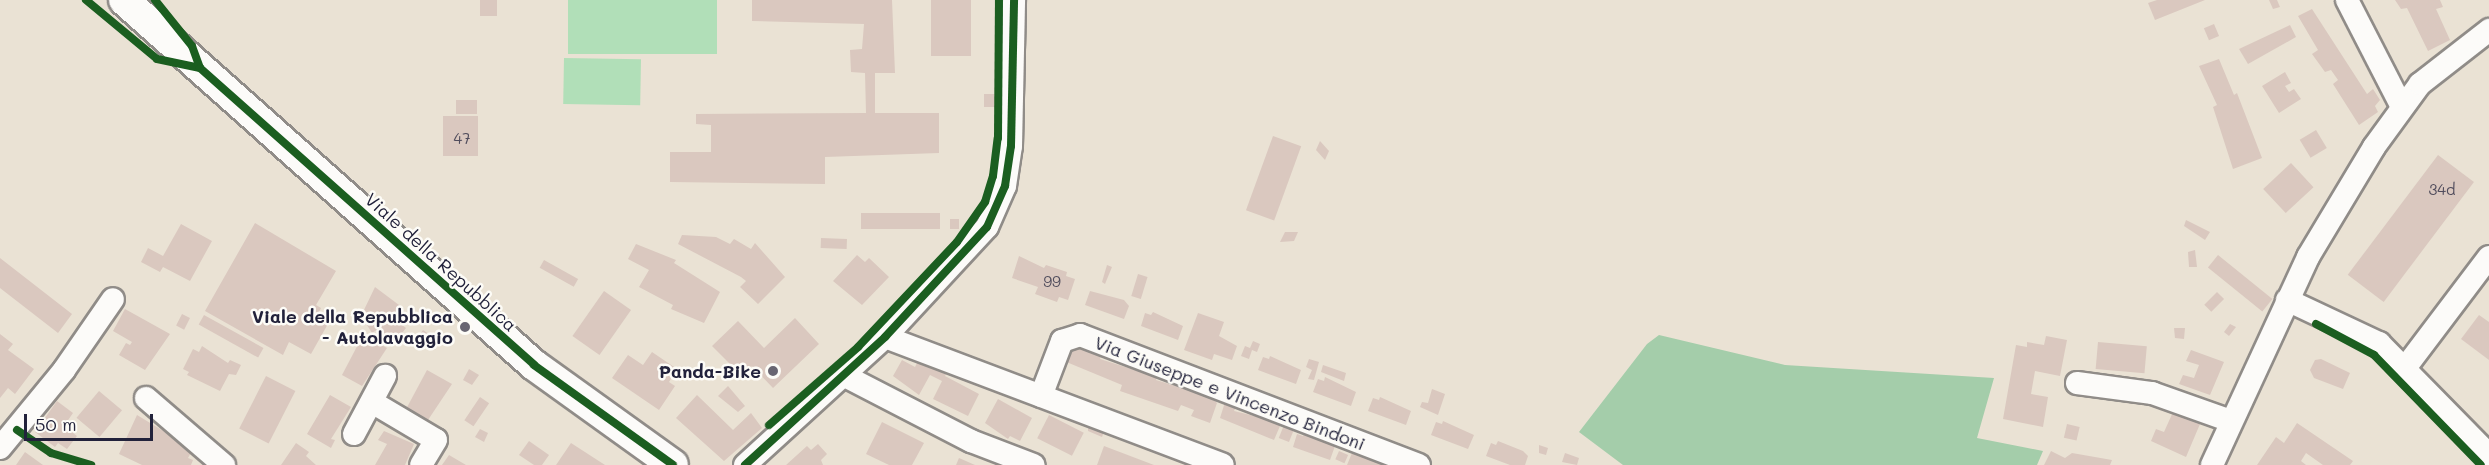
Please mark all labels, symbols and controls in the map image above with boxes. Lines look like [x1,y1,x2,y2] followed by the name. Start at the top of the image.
[453,130,471,148] house number: 47
[2428,181,2456,199] house number: 34d
[361,188,521,336] street label: Viale della Repubblica
[1043,273,1061,291] house number: 99
[252,306,453,348] place label: Viale della Repubblica - Autolavaggio
[458,320,472,334] marker: Viale della Repubblica - Autolavaggio
[1092,331,1368,455] street label: Via Giuseppe e Vincenzo Bindoni
[659,360,761,382] place label: Panda-Bike
[766,364,780,378] marker: Panda-Bike
[27,402,156,440] scale bar
[35,412,77,436] text: 50 m

